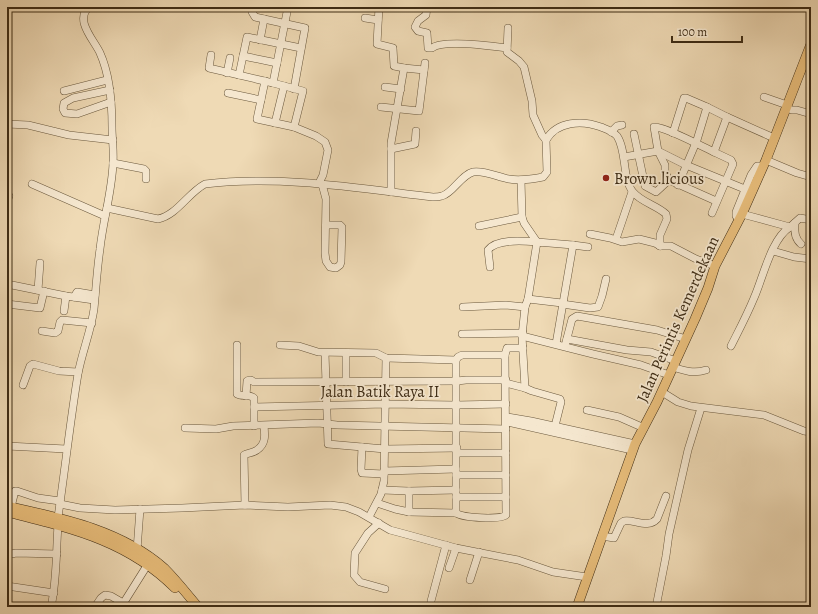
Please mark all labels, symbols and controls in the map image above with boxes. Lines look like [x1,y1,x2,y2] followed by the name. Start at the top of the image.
[672,18,742,44] scale bar
[678,24,707,40] text: 100 m
[614,168,704,190] place label: Brown.licious
[601,173,611,183] marker: Brown.licious
[631,233,725,406] street label: Jalan Perintis Kemerdekaan
[320,381,440,403] street label: Jalan Batik Raya II

